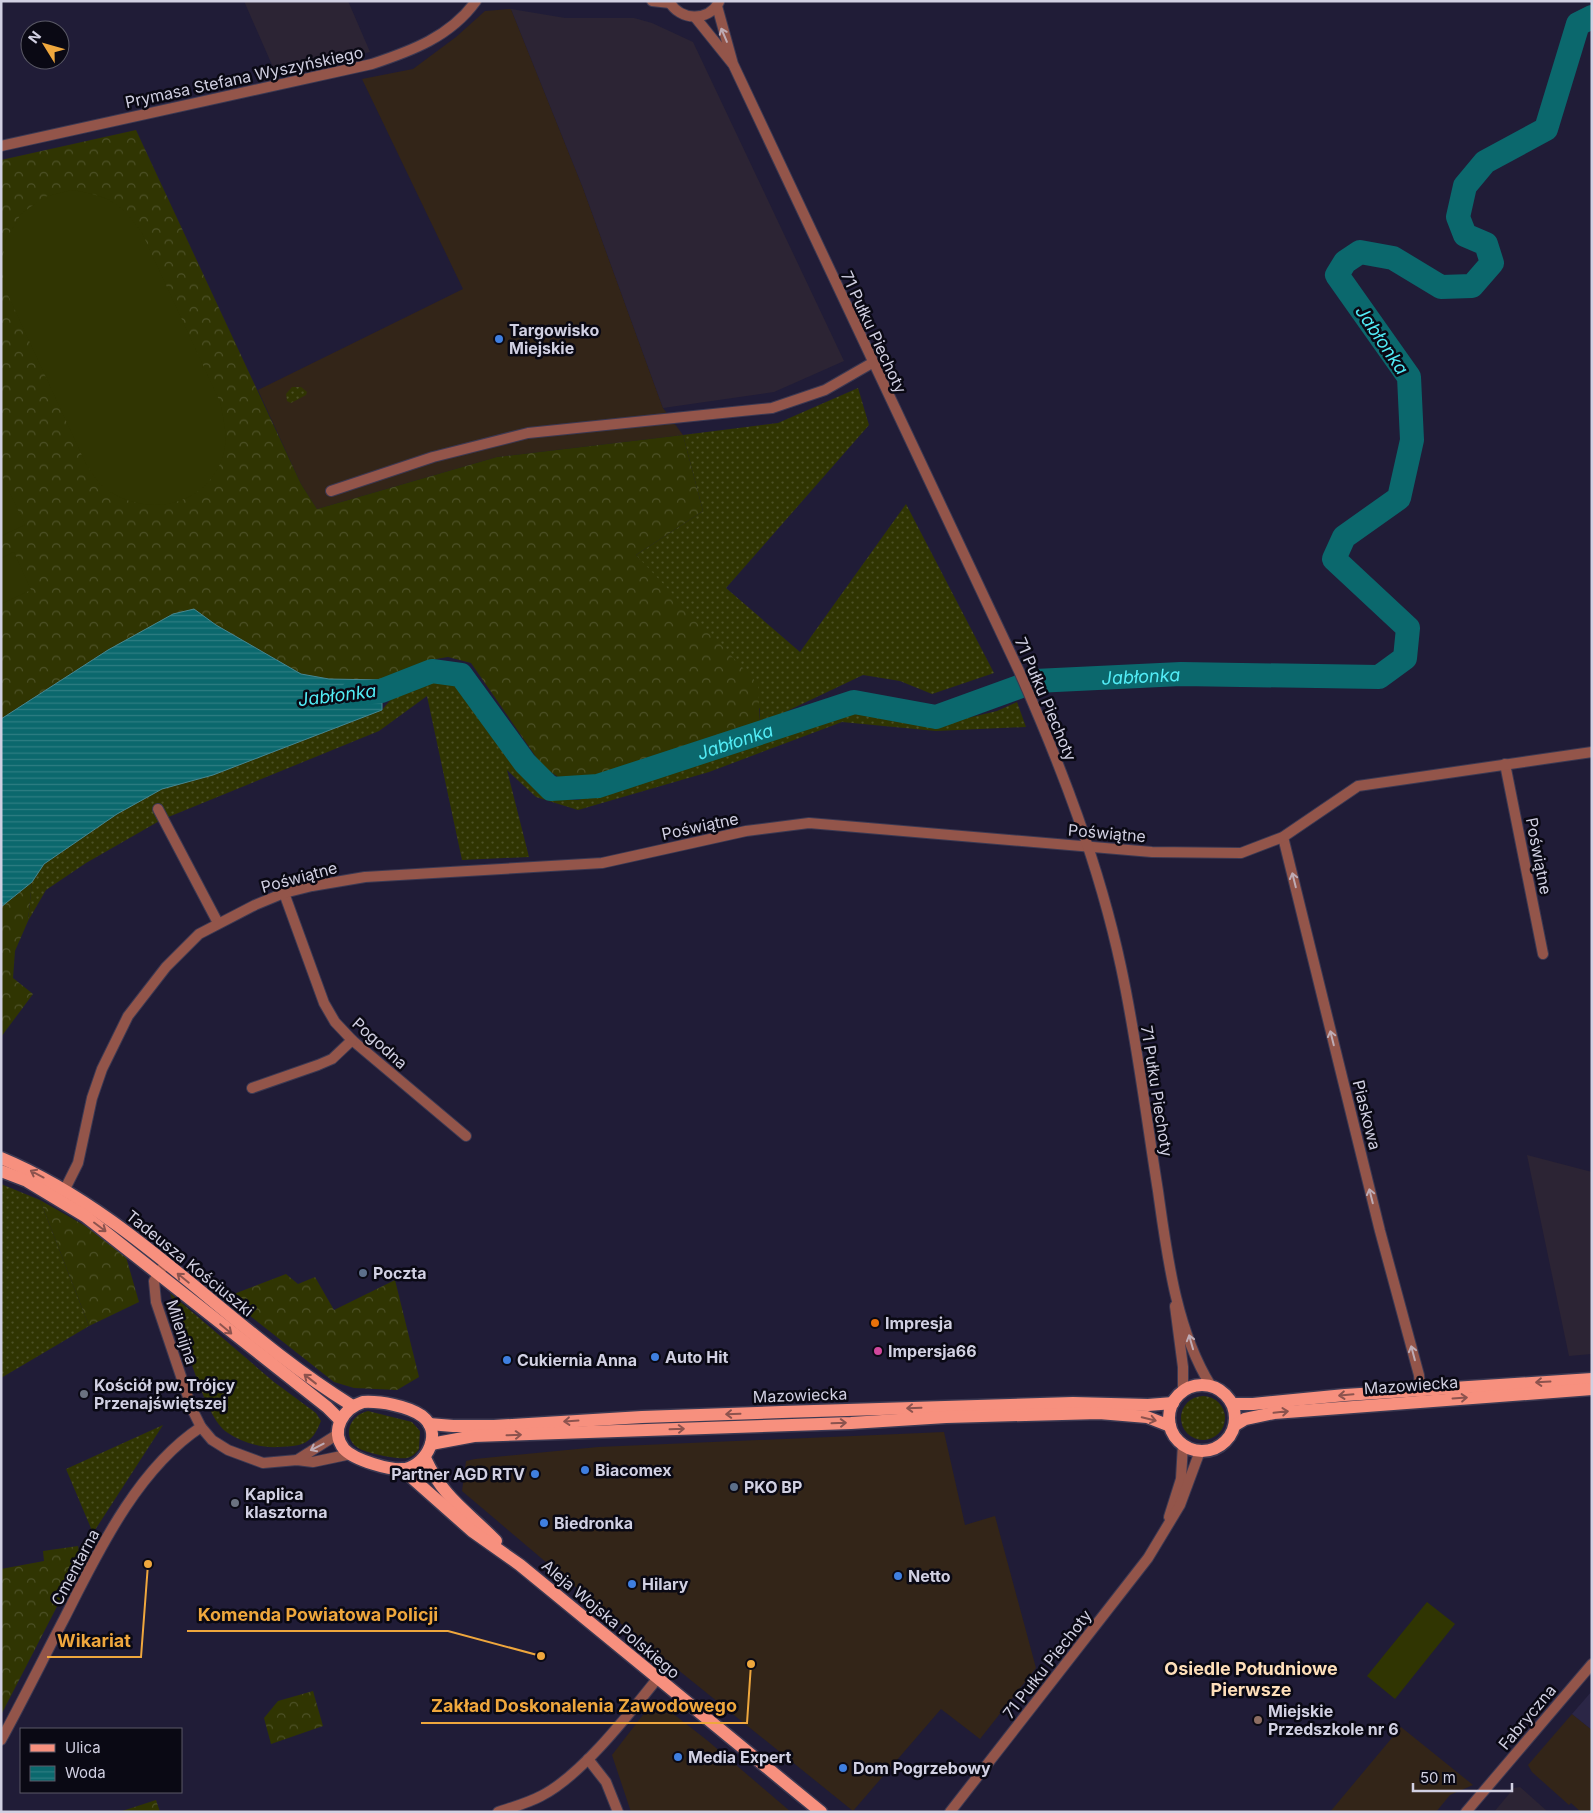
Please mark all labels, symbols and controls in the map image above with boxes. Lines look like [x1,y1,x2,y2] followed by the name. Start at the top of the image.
[20,20,70,70] north arrow
[24,27,44,46] text: N
[719,28,729,43] one-way arrow
[123,42,365,112] street label: Prymasa Stefana Wyszyńskiego
[837,268,911,396] street label: 71 Pułku Piechoty
[1351,302,1413,378] water label: Jabłonka
[509,320,599,358] place label: Targowisko Miejskie
[493,333,505,345] marker: Targowisko Miejskie
[1011,634,1081,764] street label: 71 Pułku Piechoty
[1101,664,1181,688] water label: Jabłonka
[297,680,377,710] water label: Jabłonka
[694,719,776,763] water label: Jabłonka
[660,808,740,844] street label: Poświątne
[1522,816,1556,896] street label: Poświątne
[1067,820,1147,846] street label: Poświątne
[259,857,339,897] street label: Poświątne
[1289,872,1298,888] one-way arrow
[348,1013,412,1073] street label: Pogodna
[1137,1024,1177,1158] street label: 71 Pułku Piechoty
[1327,1030,1336,1046] one-way arrow
[1349,1078,1385,1152] street label: Piaskowa
[30,1169,45,1178] one-way arrow
[1366,1188,1375,1204] one-way arrow
[122,1205,258,1321] street label: Tadeusza Kościuszki
[93,1222,107,1232] one-way arrow
[373,1263,427,1283] place label: Poczta
[357,1267,369,1279] marker: Poczta
[177,1272,190,1283] one-way arrow
[162,1297,202,1367] street label: Milenijna
[885,1313,952,1333] place label: Impresja
[869,1317,881,1329] marker: Impresja
[219,1323,232,1334] one-way arrow
[1185,1335,1195,1351] one-way arrow
[888,1341,977,1361] place label: Impersja66
[872,1345,884,1357] marker: Impersja66
[1408,1345,1417,1361] one-way arrow
[665,1347,729,1367] place label: Auto Hit
[517,1350,637,1370] place label: Cukiernia Anna
[649,1351,661,1363] marker: Auto Hit
[501,1354,513,1366] marker: Cukiernia Anna
[1363,1372,1459,1398] street label: Mazowiecka
[303,1374,317,1384] one-way arrow
[94,1375,235,1413] place label: Kościół pw. Trójcy Przenajświętszej
[1535,1377,1551,1386] one-way arrow
[752,1383,848,1407] street label: Mazowiecka
[78,1388,90,1400] marker: Kościół pw. Trójcy Przenajświętszej
[1338,1390,1354,1399] one-way arrow
[1452,1393,1468,1402] one-way arrow
[907,1403,923,1412] one-way arrow
[1273,1407,1289,1417] one-way arrow
[725,1409,742,1419] one-way arrow
[1141,1415,1157,1424] one-way arrow
[563,1416,579,1426] one-way arrow
[830,1418,847,1428] one-way arrow
[668,1424,684,1433] one-way arrow
[506,1430,522,1439] one-way arrow
[310,1443,325,1452] one-way arrow
[595,1460,672,1480] place label: Biacomex
[391,1464,525,1484] place label: Partner AGD RTV
[579,1464,591,1476] marker: Biacomex
[529,1468,541,1480] marker: Partner AGD RTV
[744,1477,802,1497] place label: PKO BP
[728,1481,740,1493] marker: PKO BP
[245,1484,327,1522] place label: Kaplica klasztorna
[229,1497,241,1509] marker: Kaplica klasztorna
[554,1513,633,1533] place label: Biedronka
[538,1517,550,1529] marker: Biedronka
[47,1525,103,1609] street label: Cmentarna
[538,1555,684,1683] street label: Aleja Wojska Polskiego
[908,1566,951,1586] place label: Netto
[892,1570,904,1582] marker: Netto
[642,1574,689,1594] place label: Hilary
[626,1578,638,1590] marker: Hilary
[187,1598,448,1631] callout: Komenda Powiatowa Policji
[198,1604,438,1625] text: Komenda Powiatowa Policji
[998,1606,1096,1722] street label: 71 Pułku Piechoty
[47,1624,141,1657] callout: Wikariat
[57,1630,131,1651] text: Wikariat
[1164,1658,1338,1700] district label: Osiedle Południowe Pierwsze
[1494,1680,1560,1754] street label: Fabryczna
[421,1690,747,1723] callout: Zakład Doskonalenia Zawodowego
[431,1695,737,1716] text: Zakład Doskonalenia Zawodowego
[1268,1701,1399,1739] place label: Miejskie Przedszkole nr 6
[1252,1714,1264,1726] marker: Miejskie Przedszkole nr 6
[20,1728,182,1793] legend
[65,1738,101,1757] text: Ulica
[688,1747,791,1767] place label: Media Expert
[672,1751,684,1763] marker: Media Expert
[853,1758,991,1778] place label: Dom Pogrzebowy
[1413,1760,1512,1792] scale bar
[837,1762,849,1774] marker: Dom Pogrzebowy
[65,1763,106,1782] text: Woda
[1420,1768,1456,1787] text: 50 m

